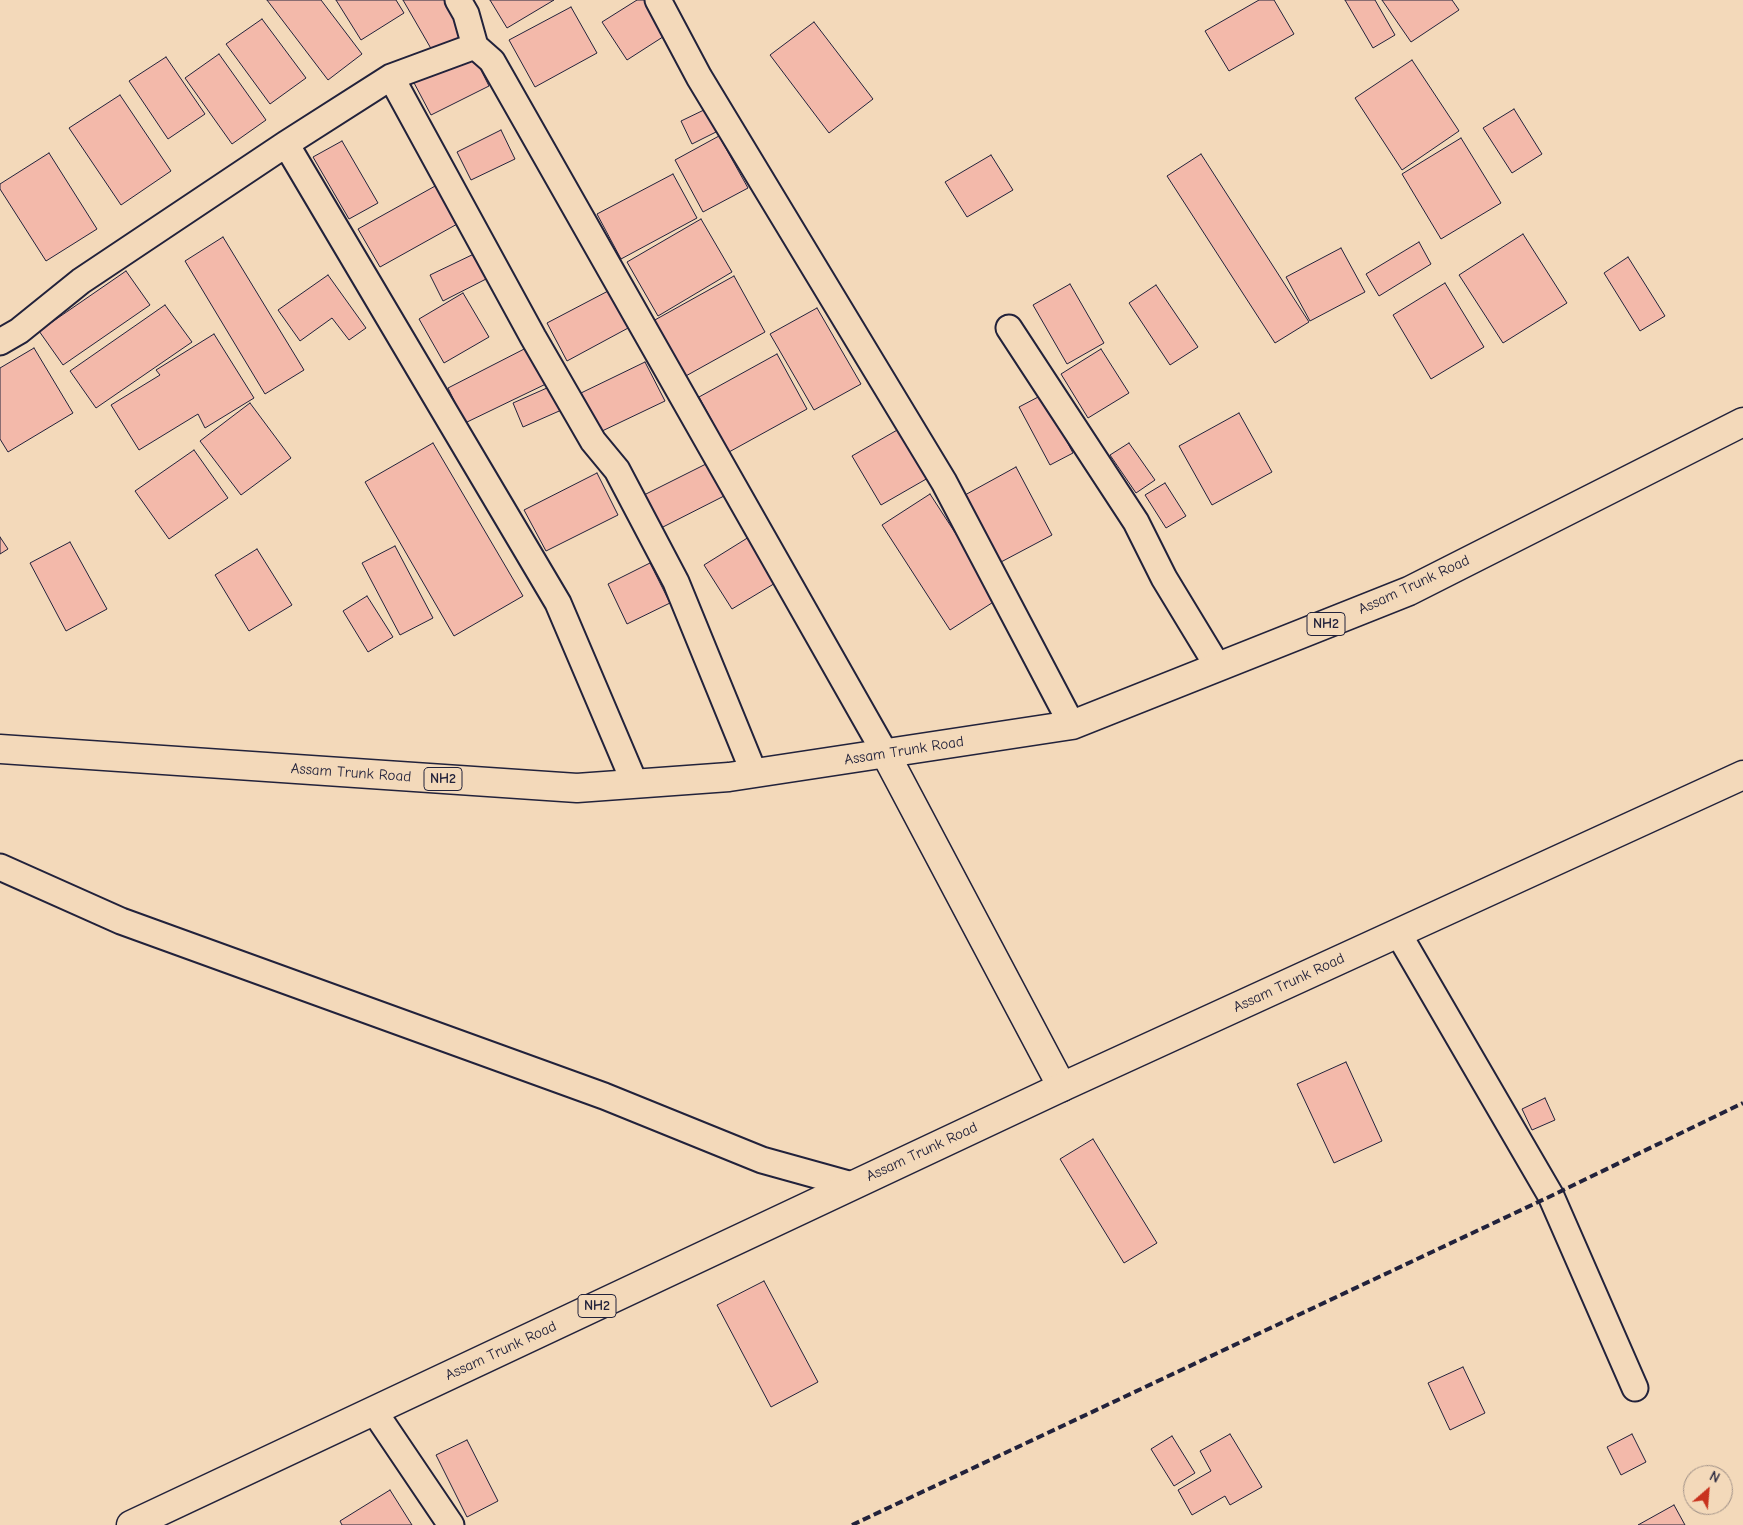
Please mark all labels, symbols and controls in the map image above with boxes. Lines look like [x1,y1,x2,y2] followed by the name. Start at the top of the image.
[1355,551,1473,619] street label: Assam Trunk Road
[1307,612,1345,636] road number: NH2
[843,733,965,769] street label: Assam Trunk Road
[290,760,412,786] street label: Assam Trunk Road
[424,768,462,791] road number: NH2
[1230,949,1348,1017] street label: Assam Trunk Road
[863,1118,981,1186] street label: Assam Trunk Road
[578,1294,616,1318] road number: NH2
[442,1317,560,1385] street label: Assam Trunk Road
[1683,1465,1733,1515] north arrow
[1707,1467,1723,1487] text: N

